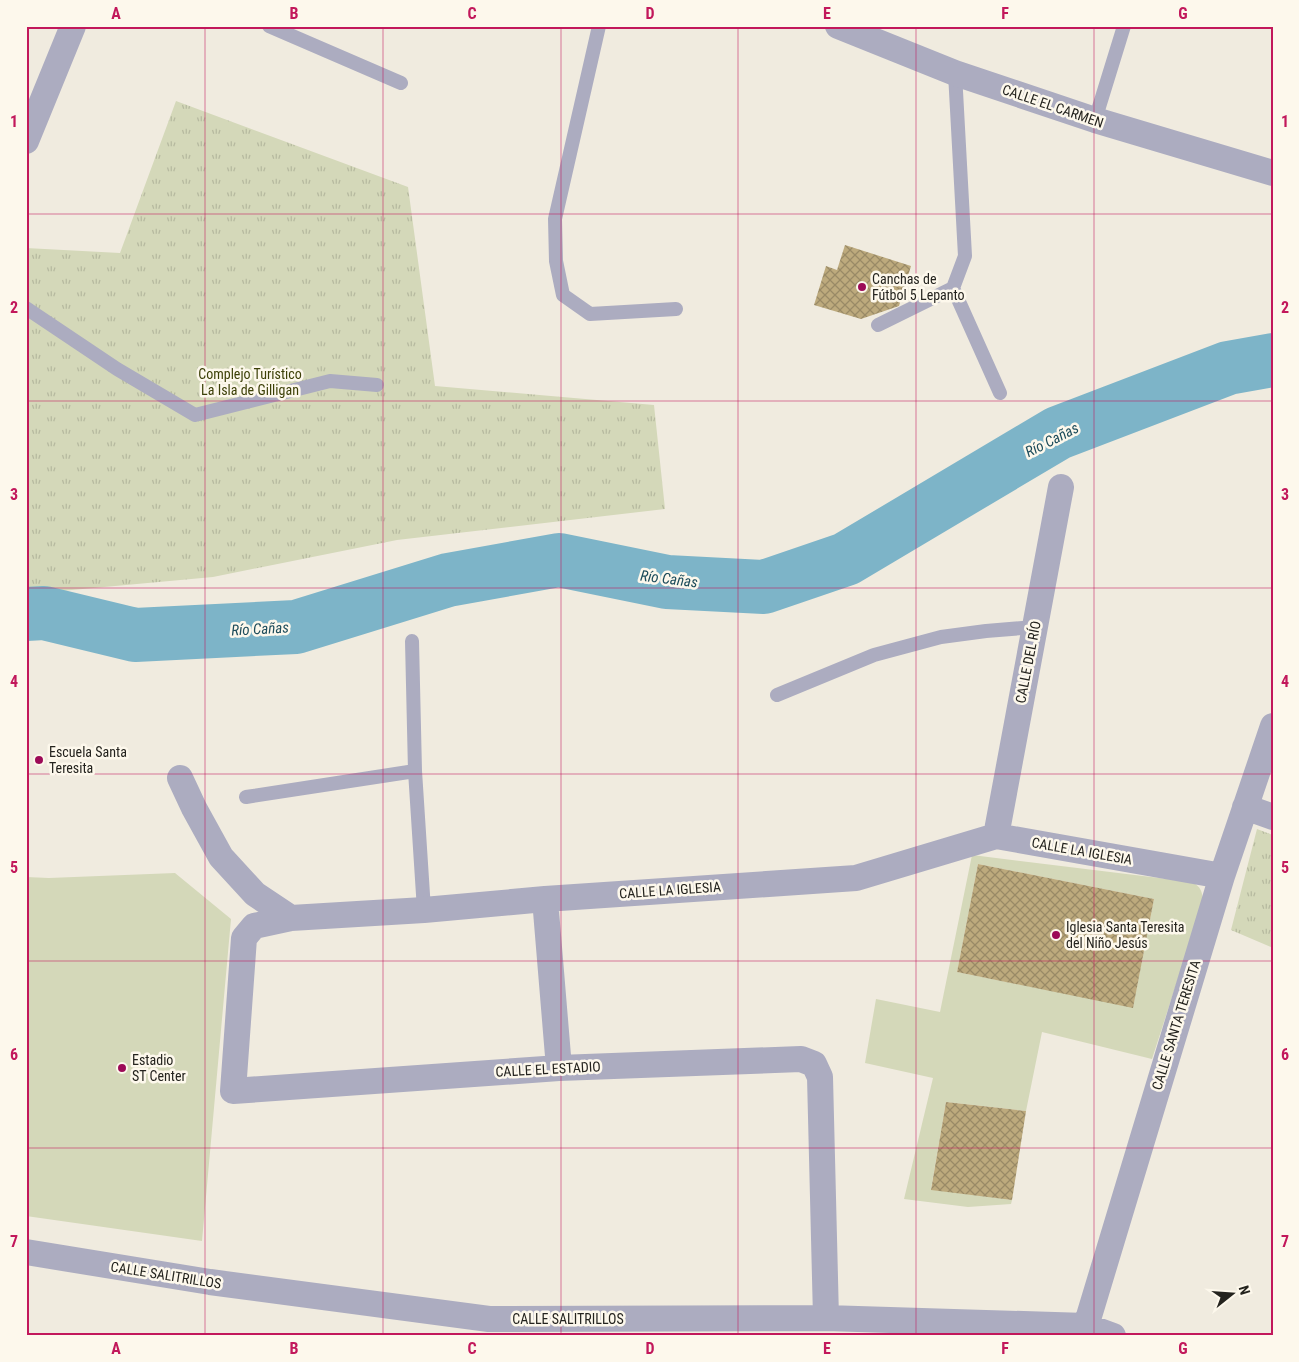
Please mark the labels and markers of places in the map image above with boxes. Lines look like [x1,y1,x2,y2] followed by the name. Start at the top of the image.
[872,271,965,303] place label: Canchas de Fútbol 5 Lepanto
[856,281,868,293] marker: Canchas de Fútbol 5 Lepanto
[49,744,127,776] place label: Escuela Santa Teresita
[33,754,45,766] marker: Escuela Santa Teresita
[1066,919,1185,951] place label: Iglesia Santa Teresita del Niño Jesús
[1050,929,1062,941] marker: Iglesia Santa Teresita del Niño Jesús
[132,1052,186,1084] place label: Estadio ST Center
[116,1062,128,1074] marker: Estadio ST Center

